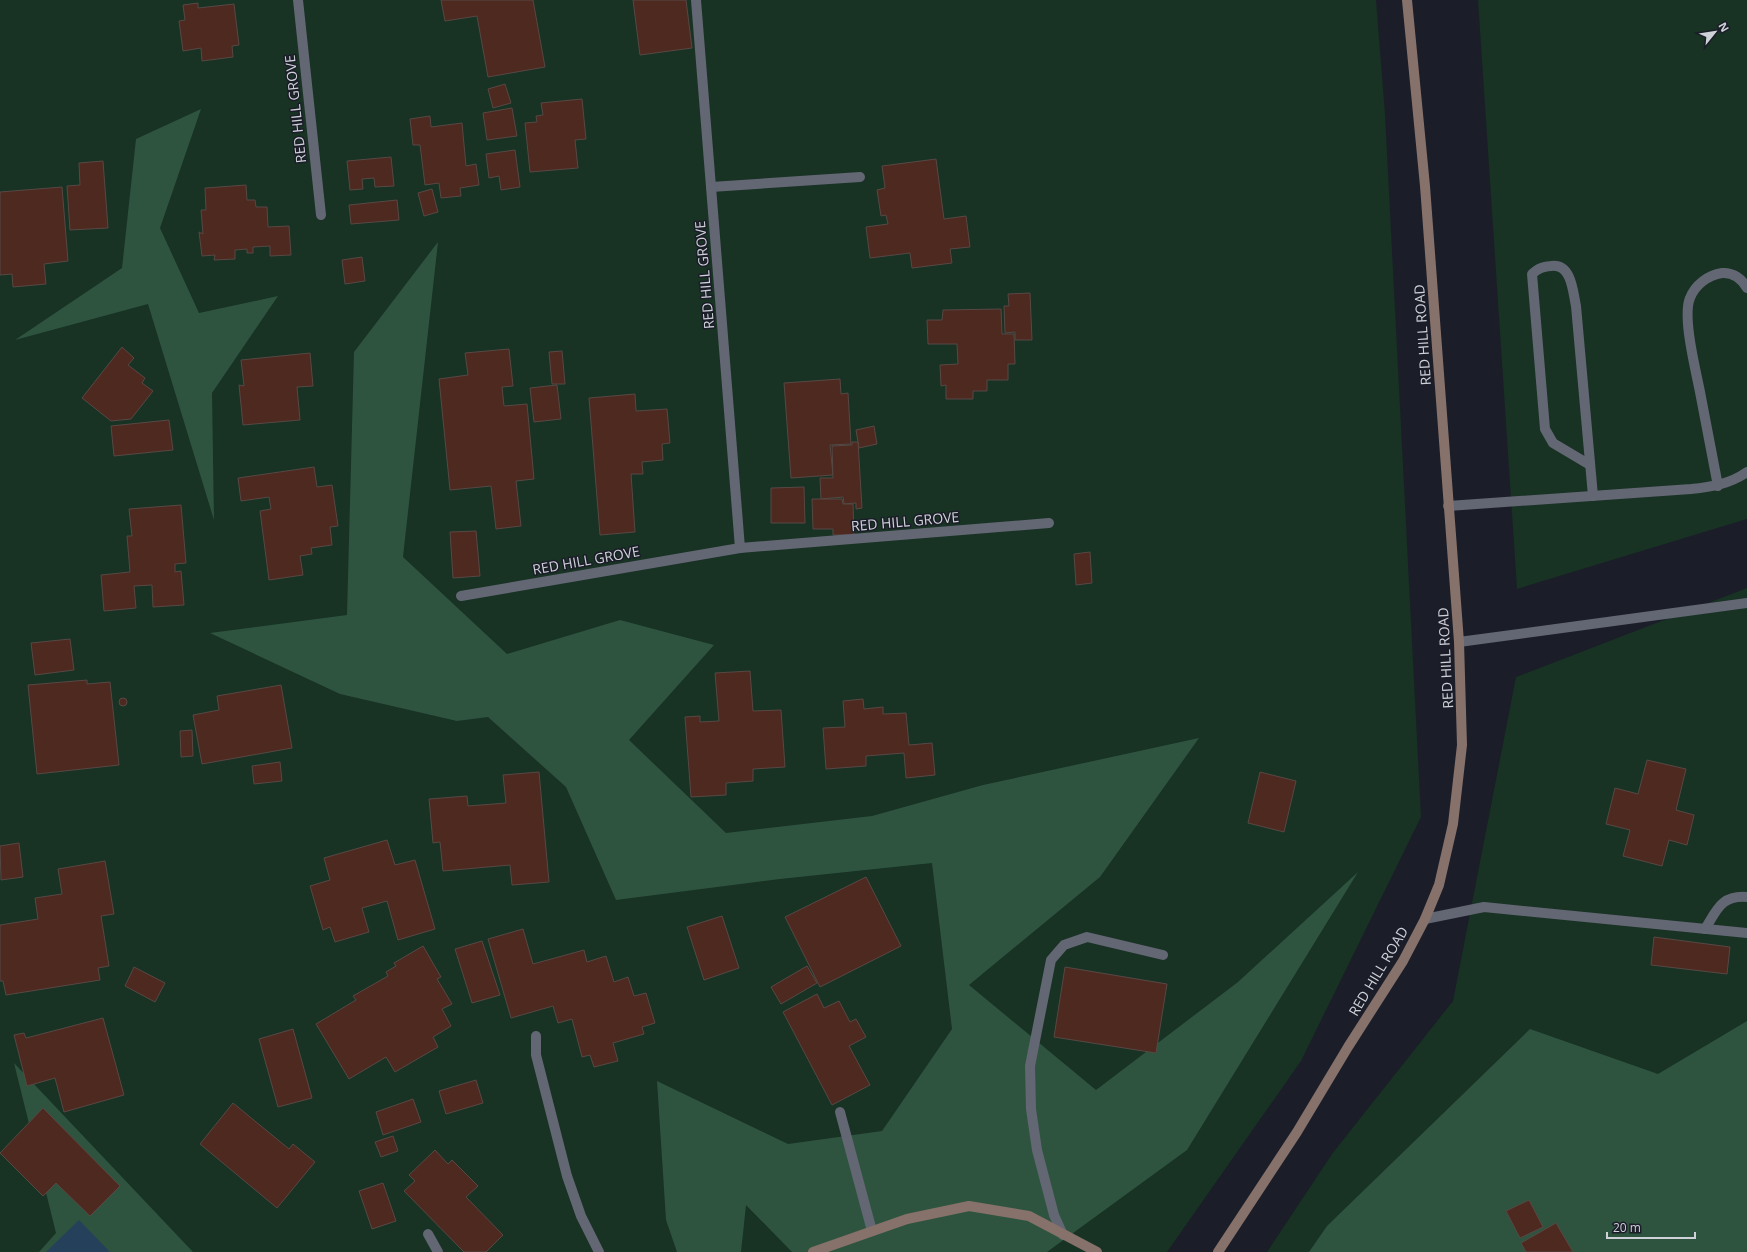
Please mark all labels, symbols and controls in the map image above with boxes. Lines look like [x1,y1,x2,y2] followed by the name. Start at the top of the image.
[1695,12,1735,52] north arrow
[1715,19,1733,34] text: N
[280,54,310,164] street label: RED HILL GROVE
[690,220,718,330] street label: RED HILL GROVE
[1409,284,1435,386] street label: RED HILL ROAD
[850,507,960,535] street label: RED HILL GROVE
[531,541,641,579] street label: RED HILL GROVE
[1433,607,1457,709] street label: RED HILL ROAD
[1344,923,1412,1019] street label: RED HILL ROAD
[1607,1214,1695,1240] scale bar
[1613,1219,1641,1236] text: 20 m

